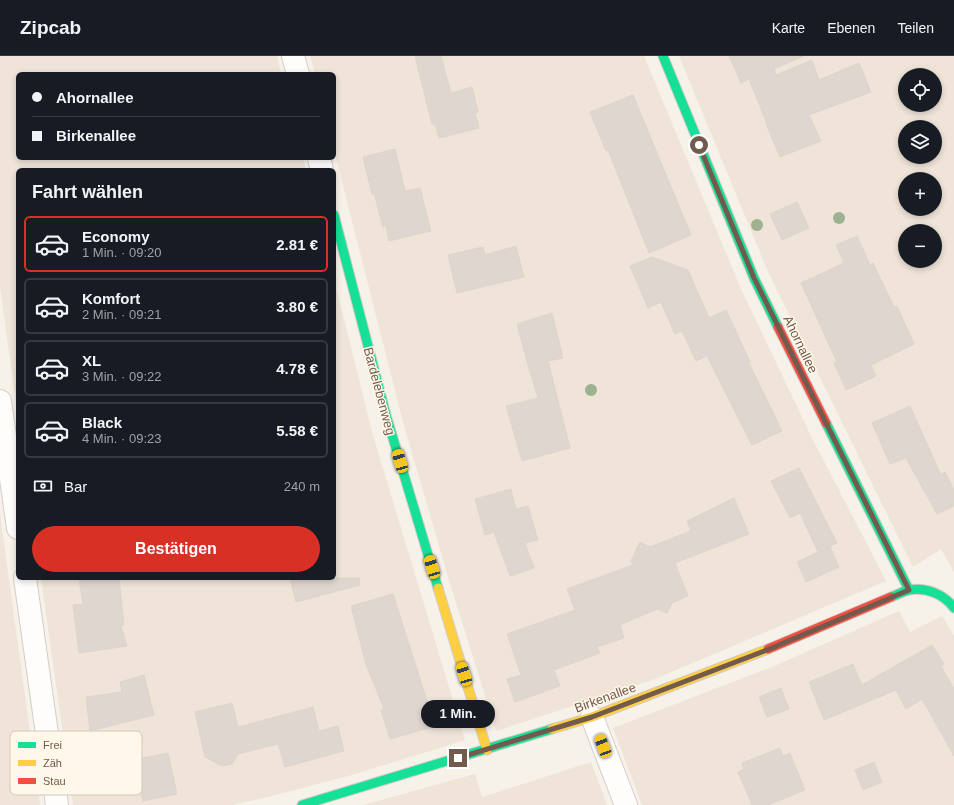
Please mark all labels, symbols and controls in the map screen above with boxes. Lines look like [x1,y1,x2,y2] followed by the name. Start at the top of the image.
[20,17,81,38] text: Zipcab
[772,20,805,36] text: Karte
[827,20,875,36] text: Ebenen
[897,20,934,36] text: Teilen
[898,68,942,268] map controls
[898,68,942,112] button: locate
[56,89,134,106] text: Ahornallee
[898,120,942,164] button: layers
[56,127,136,144] text: Birkenallee
[690,136,708,154] route start
[898,172,942,216] button: +
[32,182,143,202] text: Fahrt wählen
[898,224,942,268] button: −
[34,226,70,262] icon: car
[82,228,150,245] text: Economy
[276,236,318,253] text: 2.81 €
[82,245,162,260] text: 1 Min. · 09:20
[34,288,70,324] icon: car
[82,290,140,307] text: Komfort
[276,298,318,315] text: 3.80 €
[82,307,162,322] text: 2 Min. · 09:21
[780,313,821,375] street label: Ahornallee
[361,346,398,437] street label: Bardelebenweg
[34,350,70,386] icon: car
[82,352,101,369] text: XL
[276,360,318,377] text: 4.78 €
[82,369,162,384] text: 3 Min. · 09:22
[34,412,70,448] icon: car
[82,414,122,431] text: Black
[276,422,318,439] text: 5.58 €
[82,431,162,446] text: 4 Min. · 09:23
[391,448,409,474] car
[32,475,54,497] icon: cash
[64,478,87,495] text: Bar
[284,479,320,494] text: 240 m
[32,526,320,572] button: Bestätigen
[423,554,441,580] car
[455,661,473,687] car
[572,679,638,716] street label: Birkenallee
[421,700,495,728] callout: 1 Min.
[440,706,476,721] text: 1 Min.
[10,731,142,795] legend
[593,733,613,759] car
[43,739,62,751] text: Frei
[449,749,467,767] route end
[43,757,62,769] text: Zäh
[43,775,66,787] text: Stau

